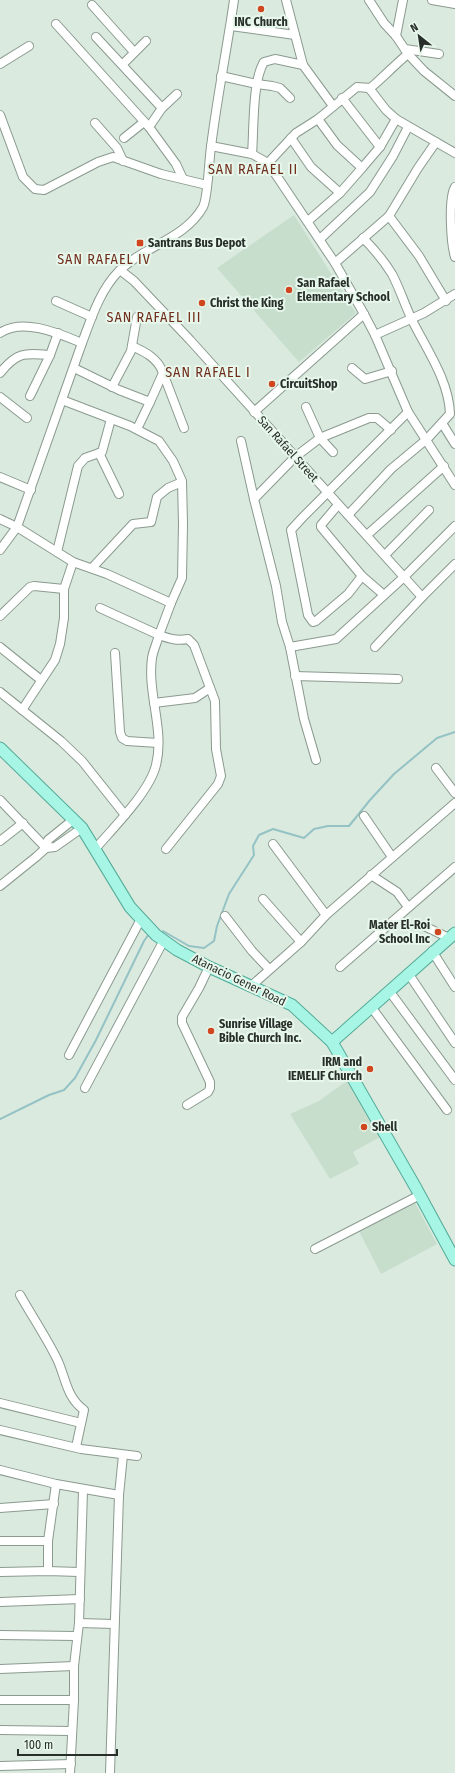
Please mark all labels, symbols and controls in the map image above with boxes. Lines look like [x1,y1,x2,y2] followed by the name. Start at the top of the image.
[256,4,266,14] marker: INC Church
[234,15,288,29] place label: INC Church
[399,16,439,56] north arrow
[408,20,420,35] text: N
[208,161,298,178] district label: SAN RAFAEL II
[148,236,247,250] place label: Santrans Bus Depot
[135,238,145,248] marker: Santrans Bus Depot
[57,251,151,268] district label: SAN RAFAEL IV
[297,276,391,304] place label: San Rafael Elementary School
[284,285,294,295] marker: San Rafael Elementary School
[210,296,283,310] place label: Christ the King
[197,298,207,308] marker: Christ the King
[107,309,201,326] district label: SAN RAFAEL III
[165,364,251,381] district label: SAN RAFAEL I
[280,377,338,391] place label: CircuitShop
[267,379,277,389] marker: CircuitShop
[255,413,321,485] street label: San Rafael Street
[369,918,431,946] place label: Mater El-Roi School Inc
[433,927,443,937] marker: Mater El-Roi School Inc
[190,951,288,1009] street label: Atanacio Gener Road
[219,1017,302,1045] place label: Sunrise Village Bible Church Inc.
[206,1026,216,1036] marker: Sunrise Village Bible Church Inc.
[288,1055,362,1083] place label: IRM and IEMELIF Church
[365,1064,375,1074] marker: IRM and IEMELIF Church
[372,1120,398,1134] place label: Shell
[359,1122,369,1132] marker: Shell
[18,1731,117,1757] scale bar
[24,1738,53,1752] text: 100 m

